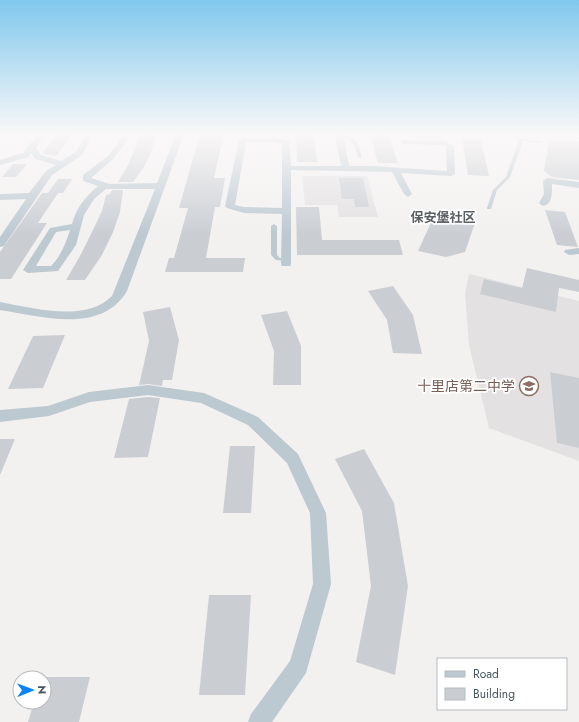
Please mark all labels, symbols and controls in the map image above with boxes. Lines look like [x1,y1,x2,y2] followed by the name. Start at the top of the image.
[410,208,476,227] district label: 保安堡社区
[518,375,540,397] school or university icon: 十里店第二中学
[417,376,515,396] place label: 十里店第二中学
[437,658,567,710] legend
[473,665,499,683] text: Road
[12,670,52,710] north arrow
[34,685,50,694] text: N
[473,685,515,703] text: Building

